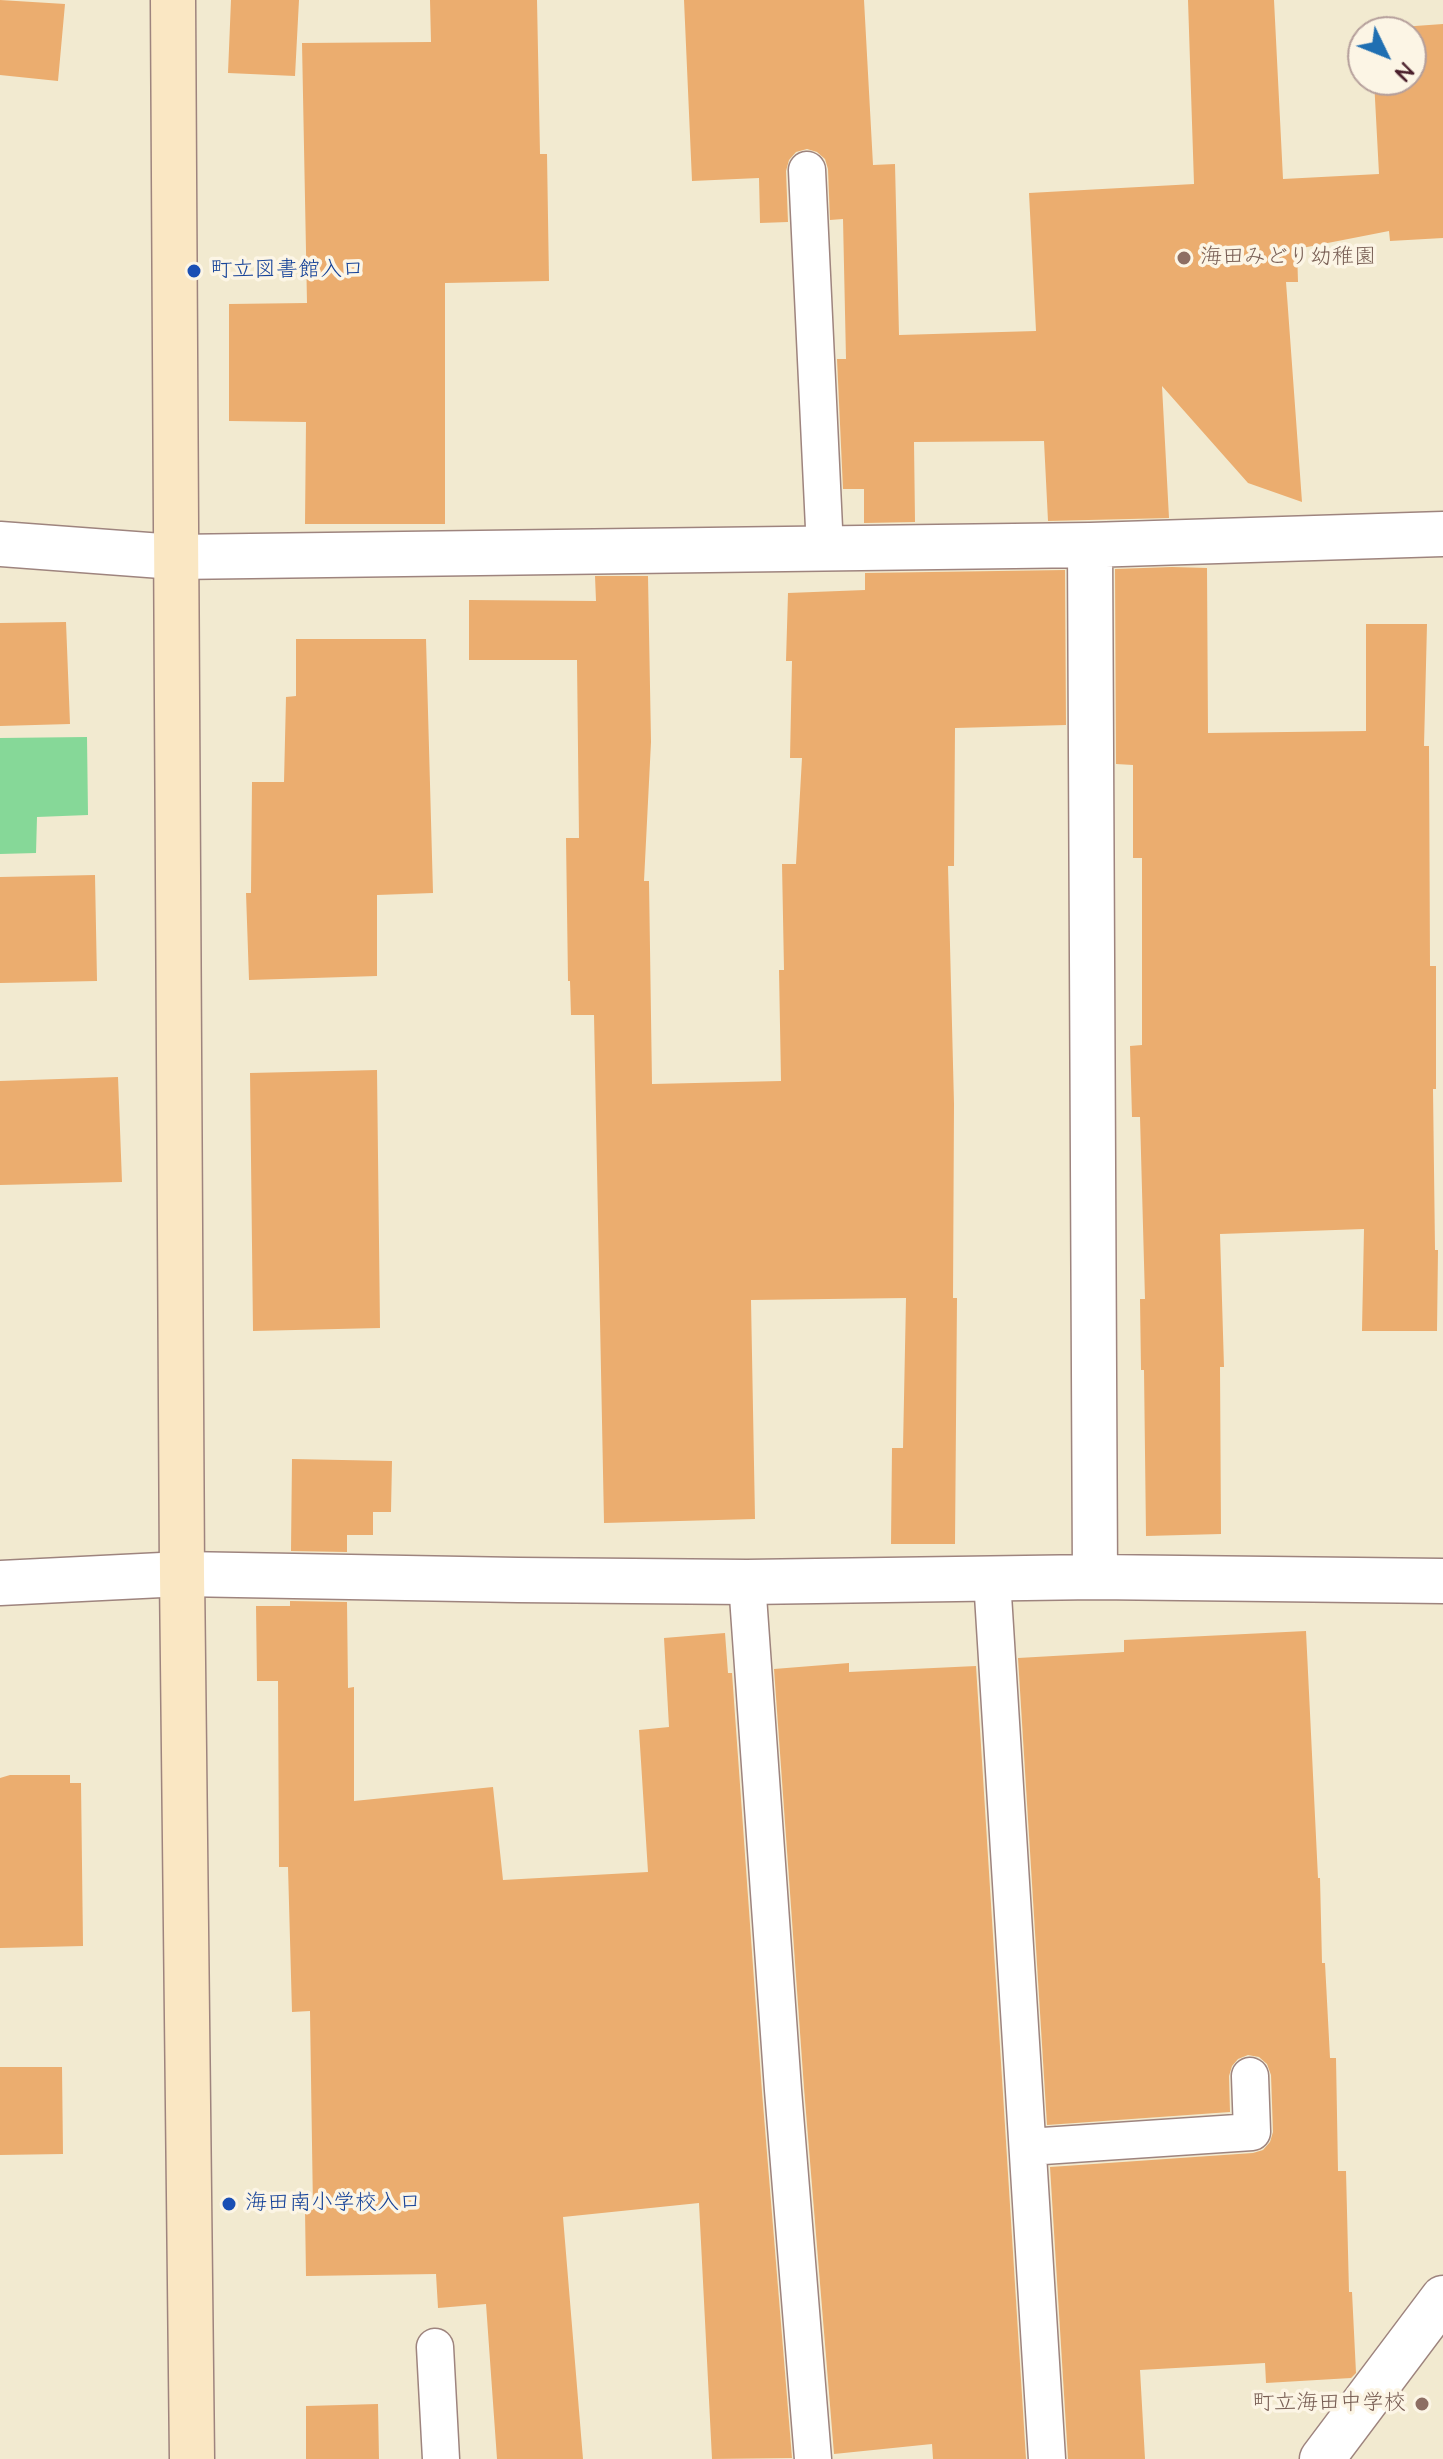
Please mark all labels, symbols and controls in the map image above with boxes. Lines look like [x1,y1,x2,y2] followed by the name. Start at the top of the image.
[1347,16,1427,96] north arrow
[1387,56,1420,87] text: N
[1200,245,1376,271] place label: 海田みどり幼稚園
[1175,249,1193,267] marker: 海田みどり幼稚園
[210,258,364,284] place label: 町立図書館入口
[185,262,203,280] marker: 町立図書館入口
[245,2191,421,2217] place label: 海田南小学校入口
[220,2195,238,2213] marker: 海田南小学校入口
[1252,2391,1406,2417] place label: 町立海田中学校
[1413,2395,1431,2413] marker: 町立海田中学校

